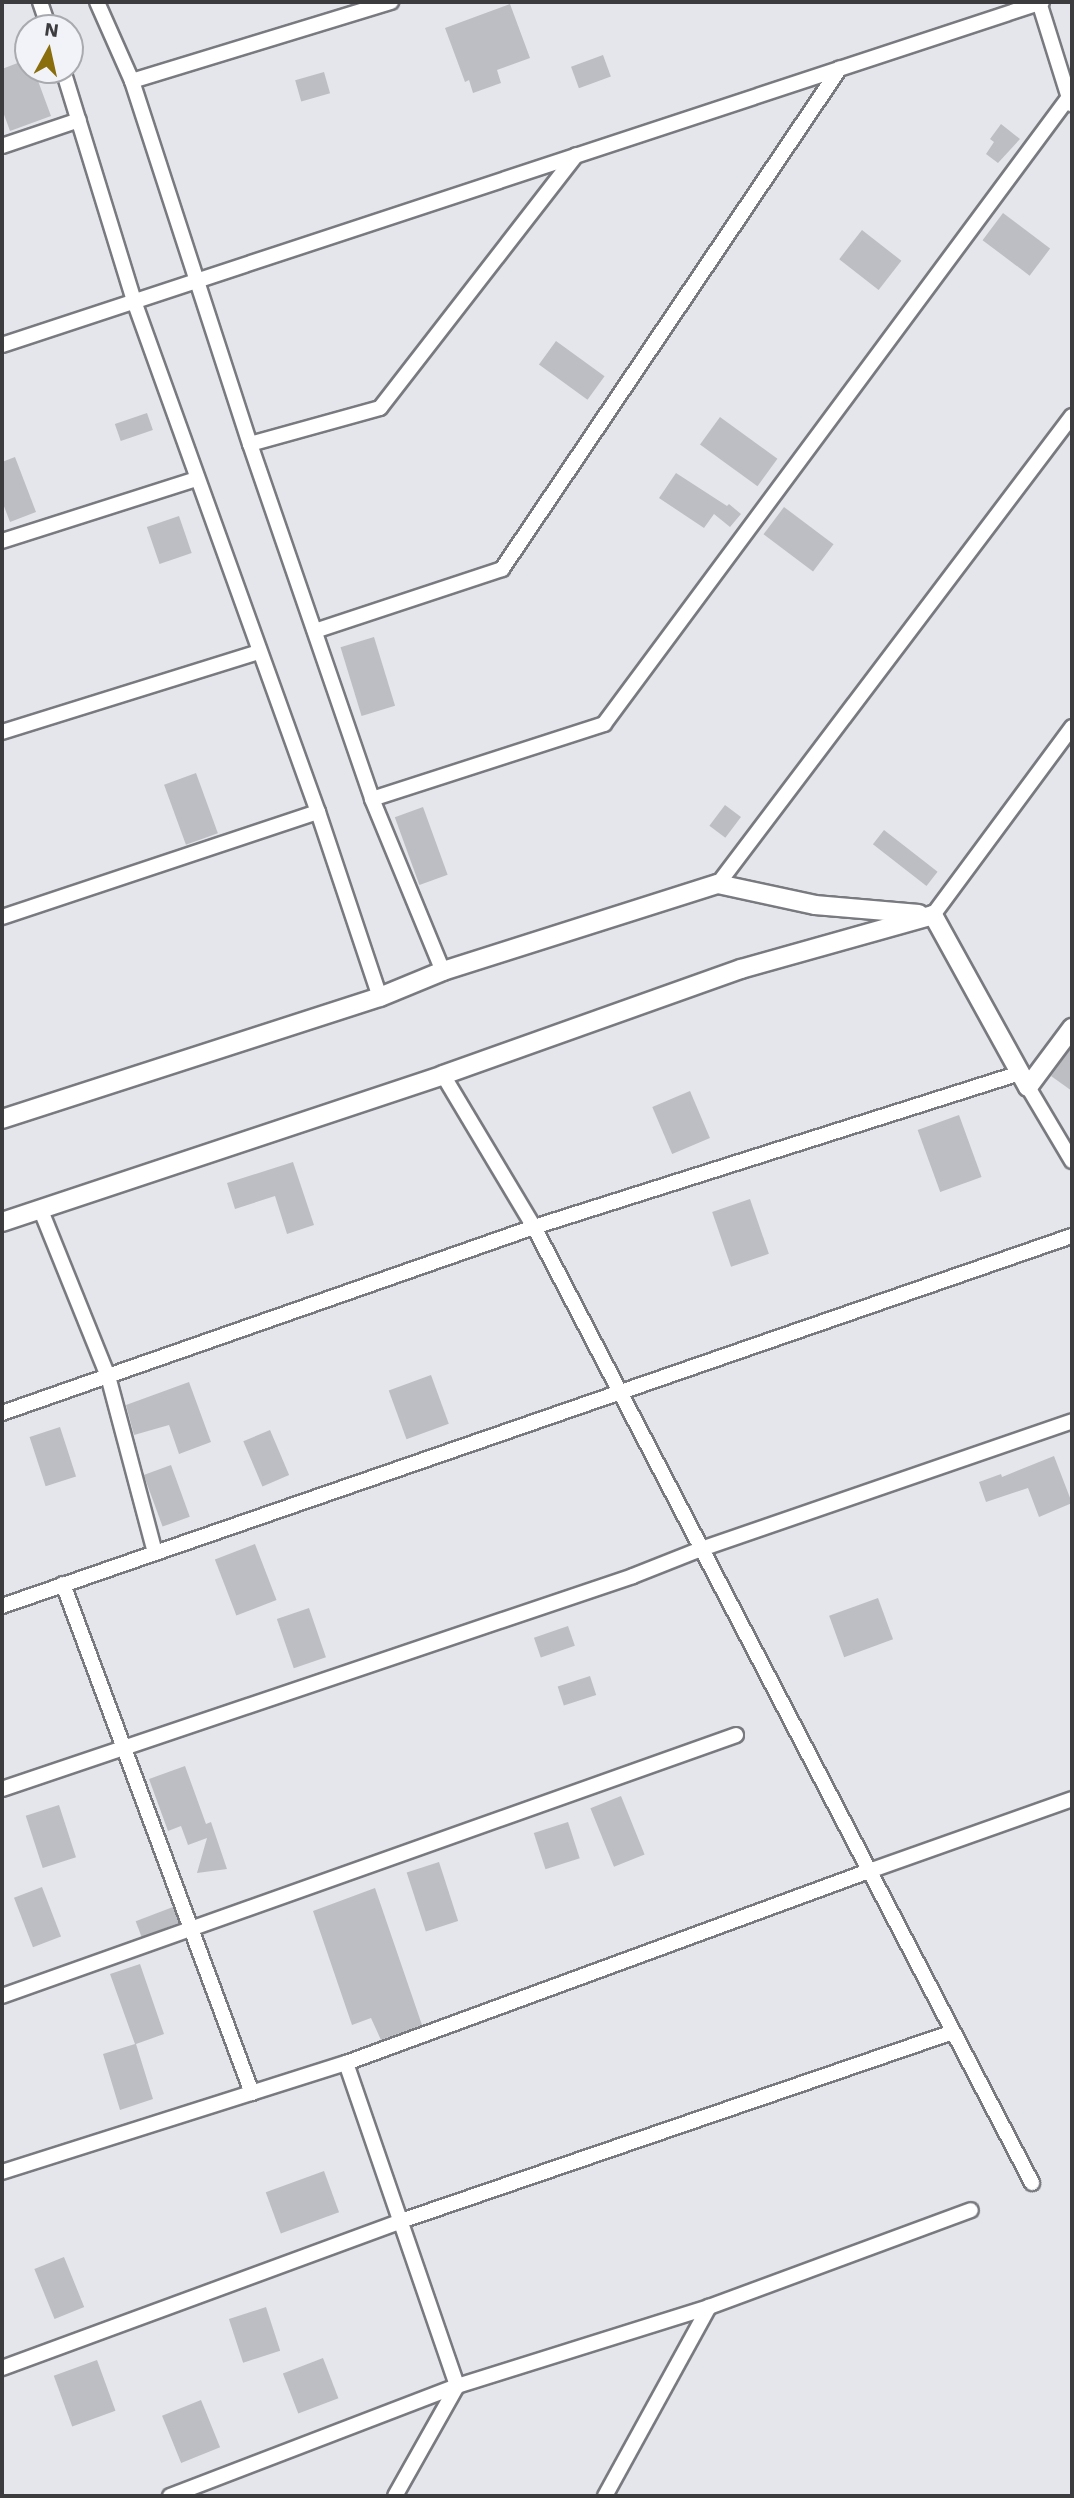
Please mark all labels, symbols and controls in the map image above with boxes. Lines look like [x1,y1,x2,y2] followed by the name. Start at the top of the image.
[14,14,84,84] north arrow
[43,17,60,42] text: N

